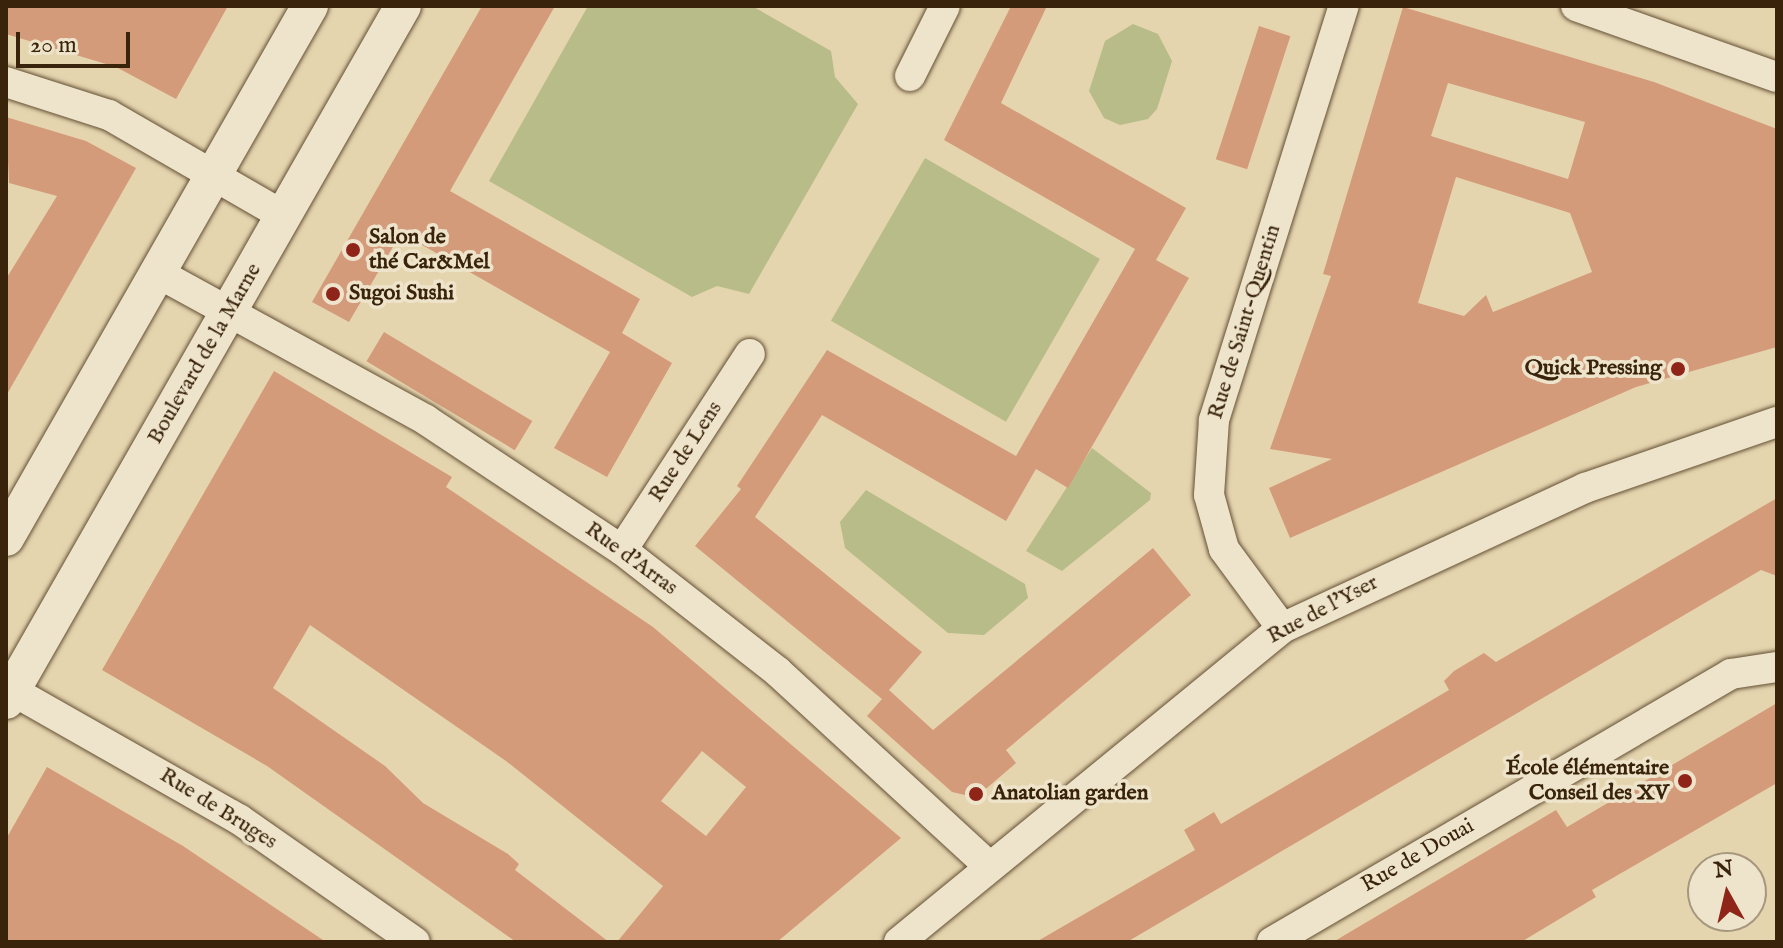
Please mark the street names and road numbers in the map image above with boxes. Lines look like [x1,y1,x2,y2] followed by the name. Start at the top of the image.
[1203,222,1287,422] street label: Rue de Saint-Quentin
[142,259,268,449] street label: Boulevard de la Marne
[644,397,728,507] street label: Rue de Lens
[580,517,682,601] street label: Rue d'Arras
[1263,570,1383,650] street label: Rue de l'Yser
[154,762,282,856] street label: Rue de Bruges
[1357,813,1479,899] street label: Rue de Douai

